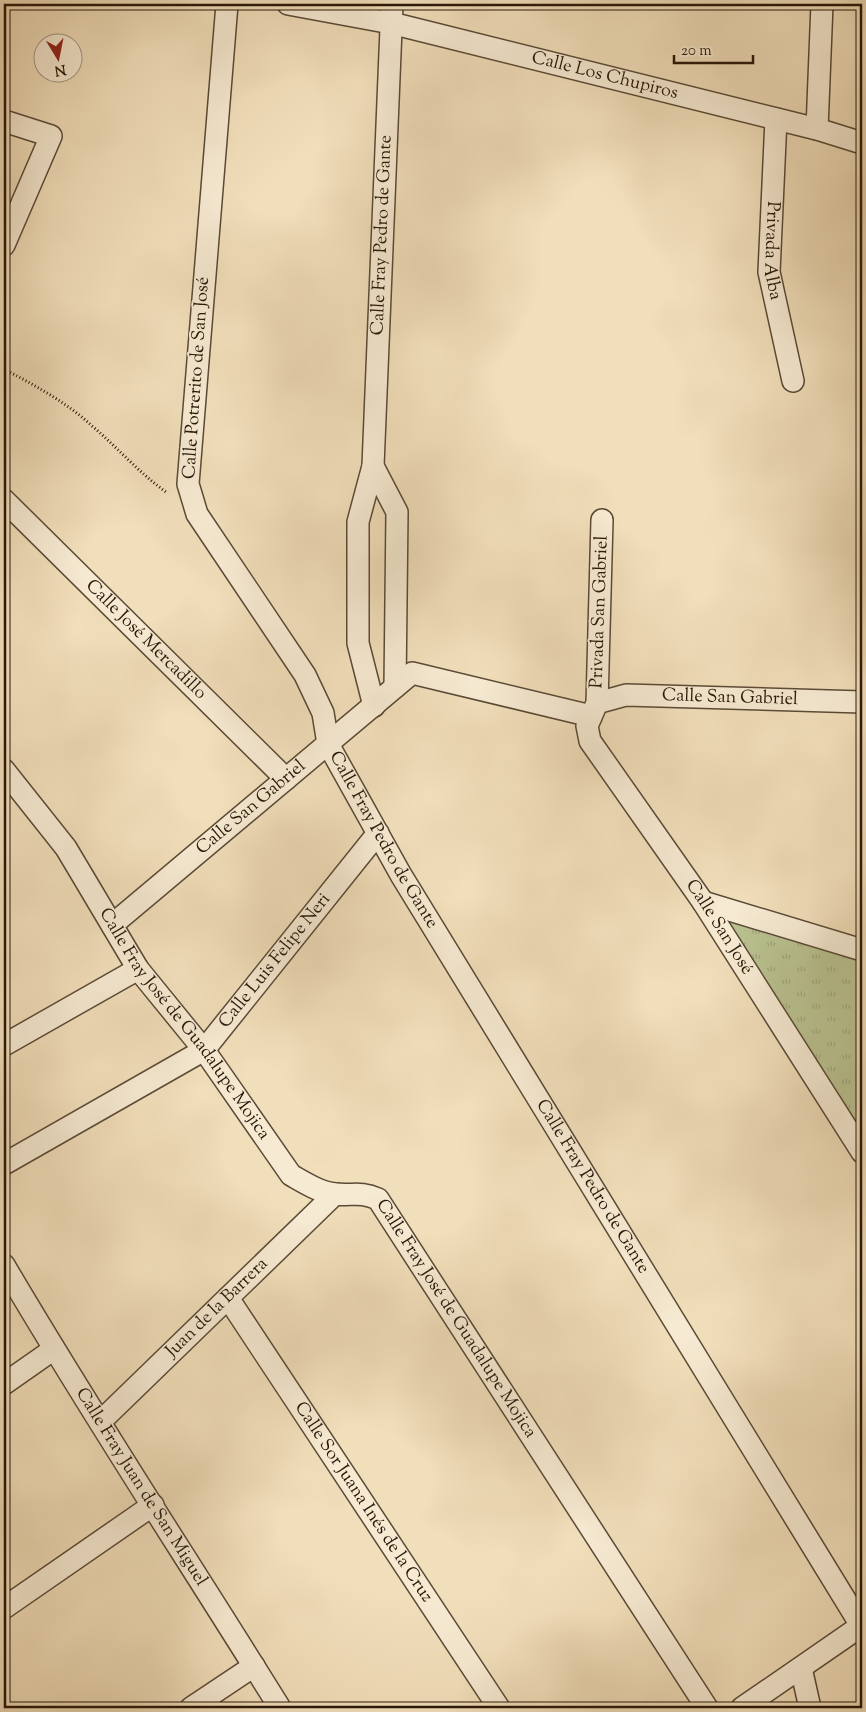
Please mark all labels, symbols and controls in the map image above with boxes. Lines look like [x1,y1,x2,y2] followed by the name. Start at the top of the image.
[32,32,82,82] north arrow
[674,32,752,64] scale bar
[681,41,712,62] text: 20 m
[529,45,681,107] street label: Calle Los Chupiros
[53,58,67,80] text: N
[365,134,400,336] street label: Calle Fray Pedro de Gante
[756,201,788,303] street label: Privada Alba
[177,276,217,480] street label: Calle Potrerito de San José
[584,535,616,689] street label: Privada San Gabriel
[79,574,212,706] street label: Calle José Mercadillo
[661,683,798,713] street label: Calle San Gabriel
[322,747,444,934] street label: Calle Fray Pedro de Gante
[191,754,312,862] street label: Calle San Gabriel
[678,874,759,980] street label: Calle San José
[213,888,337,1034] street label: Calle Luis Felipe Neri
[92,903,276,1145] street label: Calle Fray José de Guadalupe Mojica
[529,1095,656,1279] street label: Calle Fray Pedro de Gante
[369,1194,543,1444] street label: Calle Fray José de Guadalupe Mojica
[159,1252,274,1365] street label: Juan de la Barrera
[68,1383,213,1592] street label: Calle Fray Juan de San Miguel
[287,1397,439,1608] street label: Calle Sor Juana Inés de la Cruz

